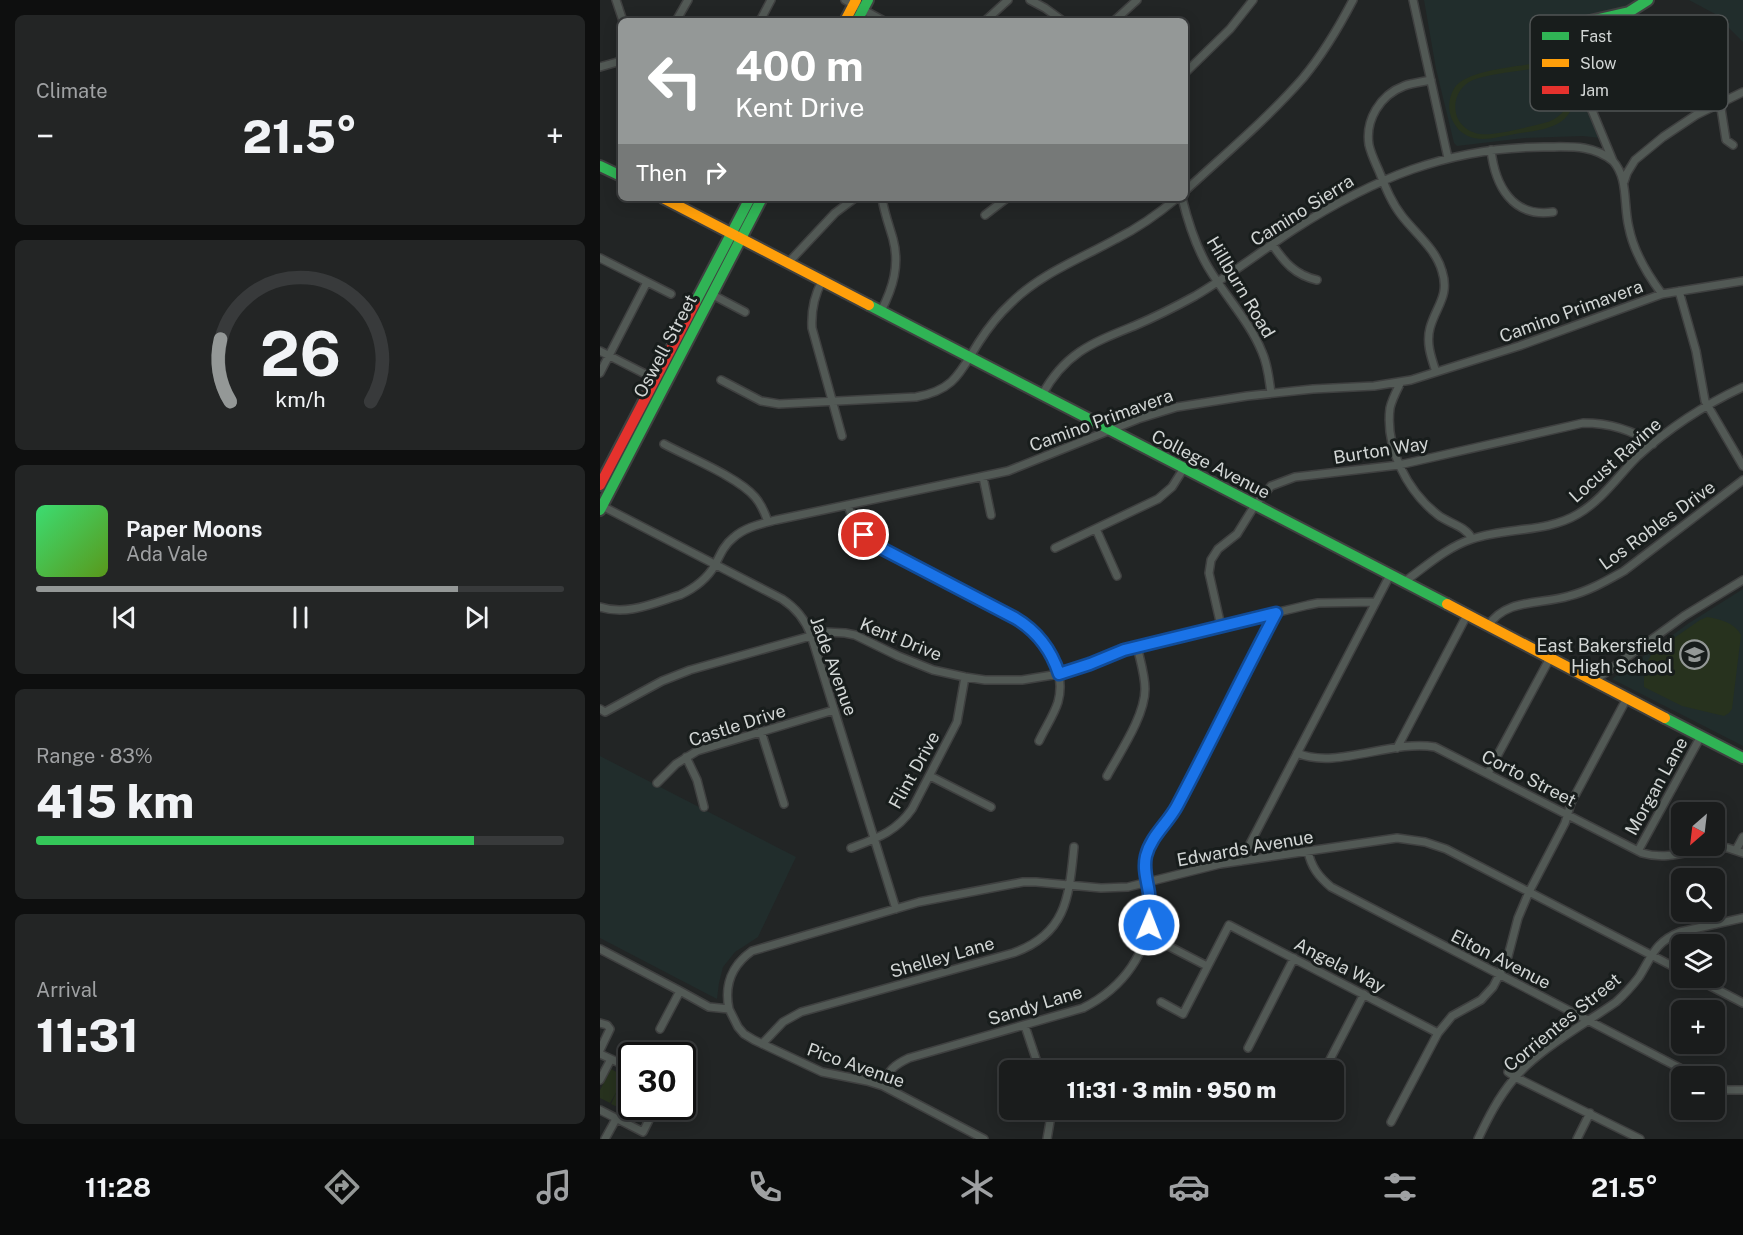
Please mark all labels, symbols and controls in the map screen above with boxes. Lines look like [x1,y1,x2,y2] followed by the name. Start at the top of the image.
[1530,15,1728,111] legend
[1580,27,1612,46] text: Fast
[735,41,864,90] text: 400 m
[636,42,714,120] icon: left
[1580,54,1617,73] text: Slow
[36,79,108,103] text: Climate
[1580,81,1609,100] text: Jam
[735,91,865,123] text: Kent Drive
[243,110,357,163] text: 21.5°
[36,117,54,155] text: −
[546,117,564,155] text: +
[699,156,732,189] icon: right
[636,160,687,186] text: Then
[1247,170,1357,250] street label: Camino Sierra
[1202,232,1280,342] street label: Hillburn Road
[1496,275,1646,347] street label: Camino Primavera
[629,291,701,401] street label: Oswell Street
[260,317,340,390] text: 26
[1026,384,1176,456] street label: Camino Primavera
[275,387,325,412] text: km/h
[1565,413,1665,507] street label: Locust Ravine
[1148,425,1274,503] street label: College Avenue
[1332,432,1431,468] street label: Burton Way
[1595,476,1719,574] street label: Los Robles Drive
[838,509,889,560] pin
[126,516,262,542] text: Paper Moons
[847,518,880,551] icon: arrive
[126,542,208,566] text: Ada Vale
[108,601,141,634] icon: previous
[284,601,317,634] icon: pause
[460,601,493,634] icon: next
[857,613,945,665] street label: Kent Drive
[806,614,862,718] street label: Jade Avenue
[1537,635,1673,677] place label: East Bakersfield High School
[1678,639,1710,671] school or university icon: East Bakersfield High School
[686,699,788,751] street label: Castle Drive
[884,728,944,812] street label: Flint Drive
[1620,733,1692,839] street label: Morgan Lane
[36,744,153,768] text: Range · 83%
[1478,745,1580,811] street label: Corto Street
[36,775,194,828] text: 415 km
[1671,802,1725,856] north arrow
[1671,802,1725,1120] map controls
[1175,826,1315,870] street label: Edwards Avenue
[1671,868,1725,922] button: search
[1117,893,1181,957] position arrow
[1448,925,1554,993] street label: Elton Avenue
[887,932,997,982] street label: Shelley Lane
[1291,933,1389,997] street label: Angela Way
[1671,934,1725,988] button: layers
[1499,968,1625,1076] street label: Corrientes Street
[36,978,98,1002] text: Arrival
[985,981,1085,1029] street label: Sandy Lane
[1671,1000,1725,1054] button: +
[36,1009,139,1062] text: 11:31
[804,1038,908,1092] street label: Pico Avenue
[618,1042,696,1120] speed limit sign: 30
[1671,1066,1725,1120] button: −
[1067,1077,1276,1103] text: 11:31 · 3 min · 950 m
[321,1166,363,1208] icon: directions
[533,1166,575,1208] icon: music
[744,1166,786,1208] icon: phone
[956,1166,998,1208] icon: climate
[1168,1166,1210,1208] icon: car
[1379,1166,1421,1208] icon: filters
[85,1171,151,1203] text: 11:28
[1591,1171,1658,1203] text: 21.5°

